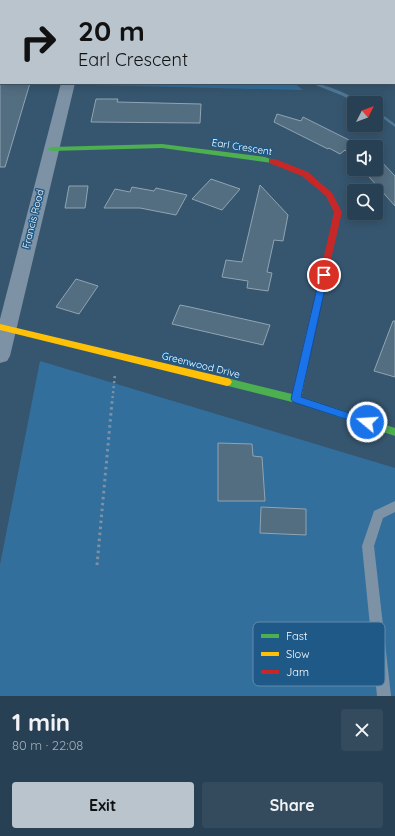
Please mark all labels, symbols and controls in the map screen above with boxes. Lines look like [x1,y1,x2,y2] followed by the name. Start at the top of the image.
[78,13,145,48] text: 20 m
[12,16,64,68] icon: right
[78,48,188,71] text: Earl Crescent
[347,96,383,132] north arrow
[347,96,383,220] map controls
[211,136,274,158] street label: Earl Crescent
[347,140,383,176] button: sound
[347,184,383,220] button: search
[19,188,47,250] street label: Francis Road
[307,258,341,292] pin
[313,264,335,286] icon: arrive
[161,349,242,381] street label: Greenwood Drive
[346,401,388,443] position arrow
[253,622,385,686] legend
[286,629,308,643] text: Fast
[286,647,310,661] text: Slow
[286,665,309,679] text: Jam
[12,707,70,737] text: 1 min
[341,709,383,751] button: close
[12,737,83,753] text: 80 m · 22:08
[12,782,194,828] button: Exit
[202,782,383,828] button: Share

